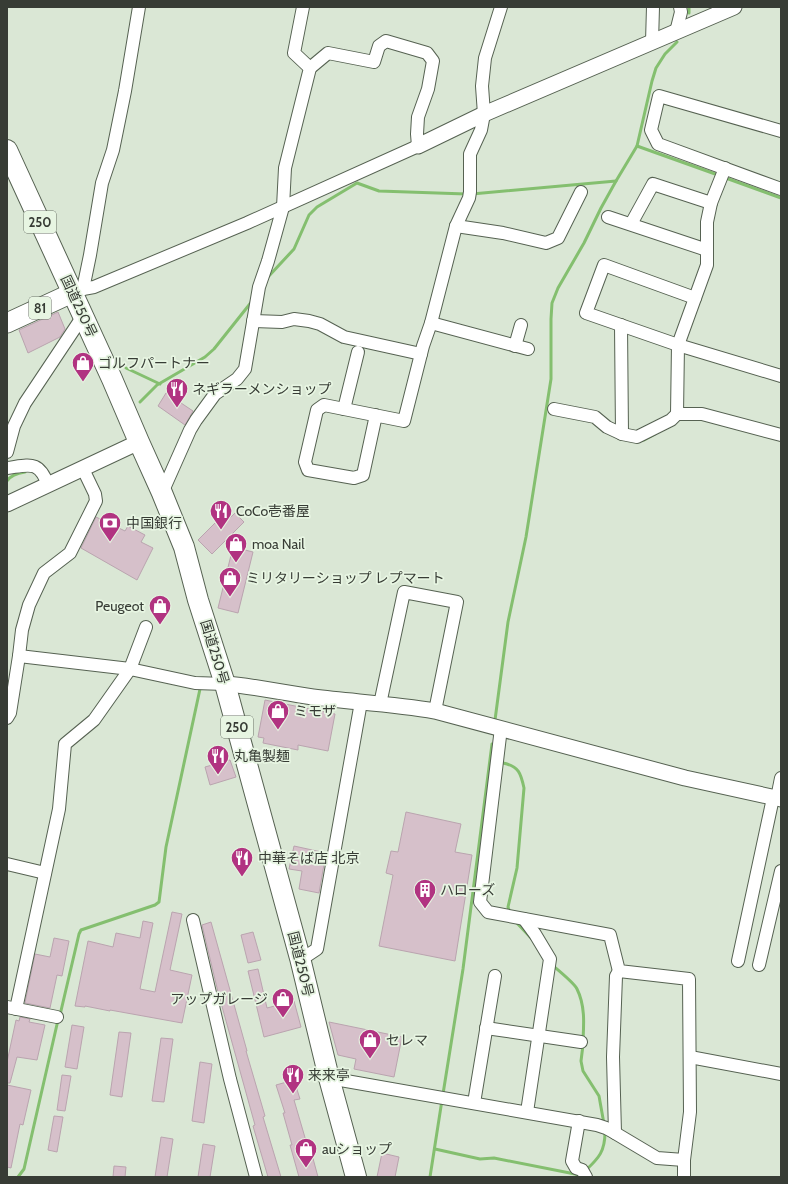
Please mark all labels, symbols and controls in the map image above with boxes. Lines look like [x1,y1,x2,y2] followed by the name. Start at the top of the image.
[24,211,56,233] road number: 250
[57,272,101,340] street label: 国道250号
[29,297,51,319] road number: 81
[70,350,96,383] shop icon: ゴルフパートナー
[98,354,210,372] place label: ゴルフパートナー
[164,376,190,409] restaurant icon: ネギラーメンショップ
[192,380,331,398] place label: ネギラーメンショップ
[208,498,234,531] restaurant icon: CoCo壱番屋
[236,502,310,520] place label: CoCo壱番屋
[97,510,123,543] bank icon: 中国銀行
[126,514,182,532] place label: 中国銀行
[223,531,249,564] shop icon: moa Nail
[252,535,305,553] place label: moa Nail
[217,565,243,598] shop icon: ミリタリーショップ レプマート
[246,569,445,587] place label: ミリタリーショップ レプマート
[147,593,173,626] shop icon: Peugeot
[95,597,144,615] place label: Peugeot
[197,617,233,687] street label: 国道250号
[265,698,291,731] shop icon: ミモザ
[294,702,336,720] place label: ミモザ
[221,716,253,738] road number: 250
[205,743,231,776] restaurant icon: 丸亀製麺
[234,747,290,765] place label: 丸亀製麺
[229,845,255,878] restaurant icon: 中華そば店 北京
[258,849,359,867] place label: 中華そば店 北京
[412,877,438,910] building icon: ハローズ
[440,881,495,899] place label: ハローズ
[284,929,318,999] street label: 国道250号
[270,986,296,1019] shop icon: アップガレージ
[170,990,268,1008] place label: アップガレージ
[357,1027,383,1060] shop icon: セレマ
[386,1031,428,1049] place label: セレマ
[280,1062,306,1095] restaurant icon: 来来亭
[308,1066,350,1084] place label: 来来亭
[293,1136,319,1169] shop icon: auショップ
[322,1140,392,1158] place label: auショップ

